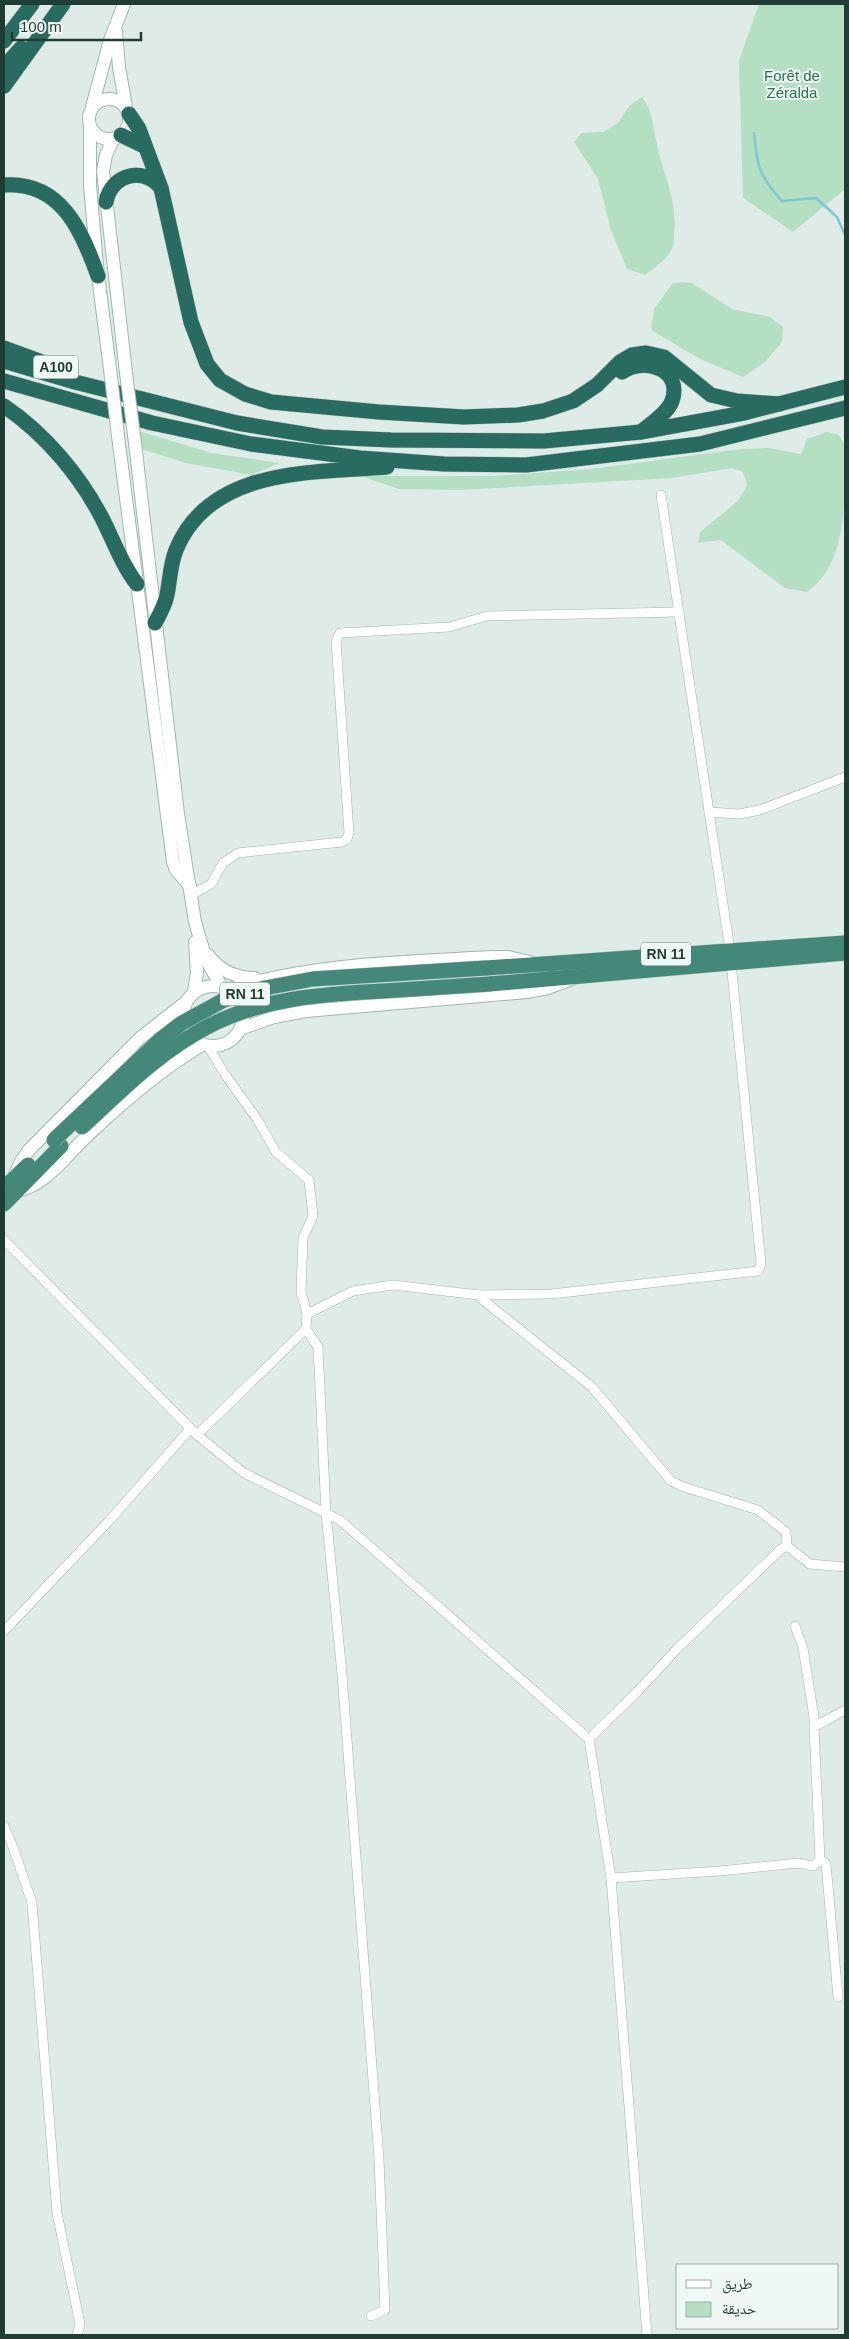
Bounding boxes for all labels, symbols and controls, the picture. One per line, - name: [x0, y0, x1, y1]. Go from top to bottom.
- scale bar: [12, 10, 141, 42]
- text: 100 m: [20, 18, 62, 35]
- park label: Forêt de Zéralda: [764, 67, 820, 101]
- road number: A100: [34, 356, 78, 378]
- road number: RN 11: [641, 942, 691, 966]
- road number: RN 11: [220, 982, 270, 1006]
- legend: [676, 2264, 839, 2329]
- text: طريق: [722, 2275, 753, 2294]
- text: حديقة: [722, 2300, 757, 2317]

